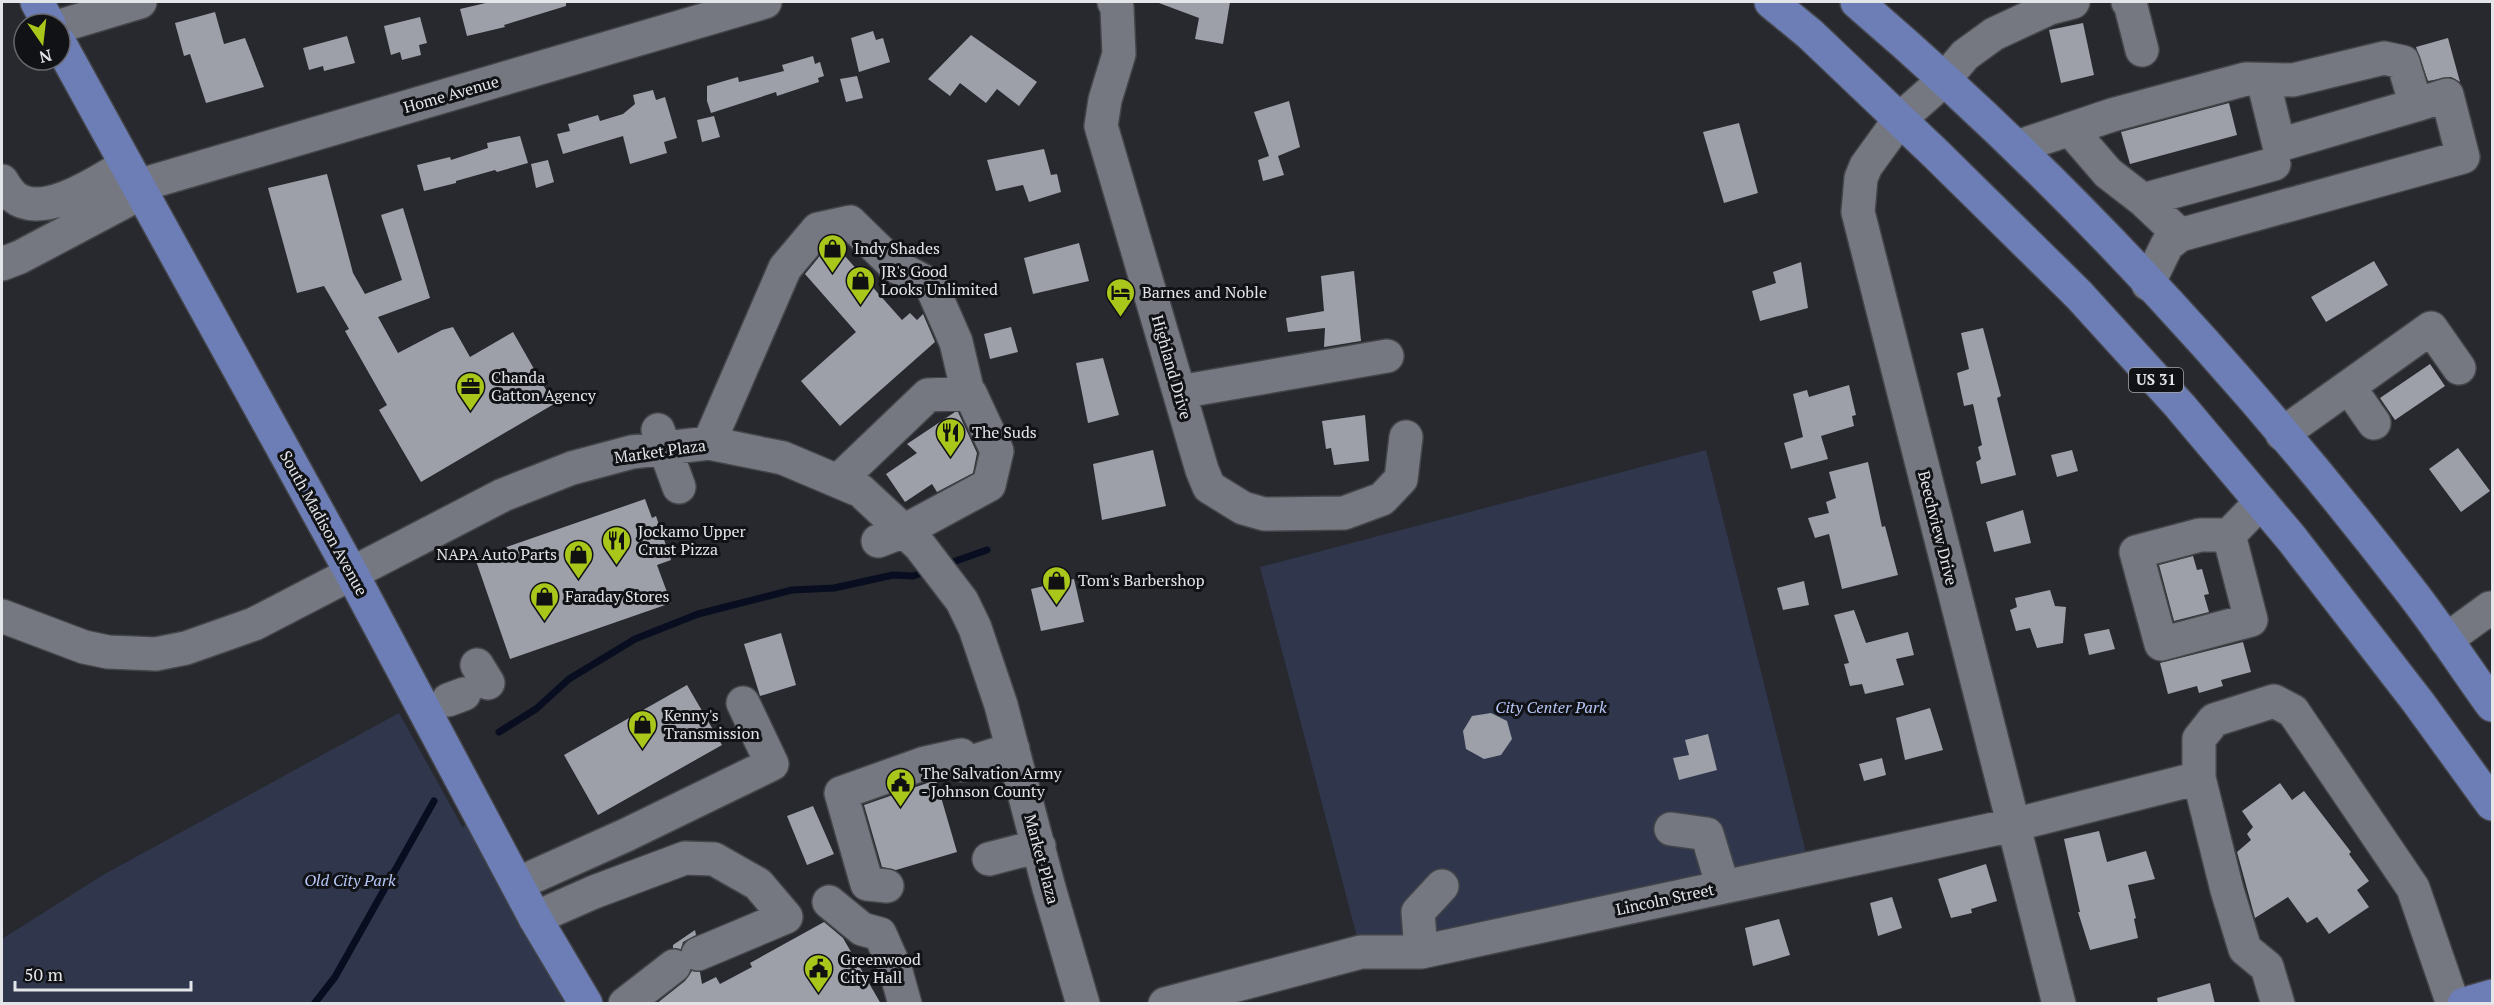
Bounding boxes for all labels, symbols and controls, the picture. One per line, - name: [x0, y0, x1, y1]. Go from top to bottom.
- north arrow: [12, 12, 72, 72]
- text: N: [37, 44, 54, 69]
- street label: Home Avenue: [401, 70, 501, 118]
- shop icon: Indy Shades: [817, 232, 849, 274]
- place label: Indy Shades: [854, 237, 940, 259]
- place label: JR's Good Looks Unlimited: [881, 260, 998, 300]
- shop icon: JR's Good Looks Unlimited: [844, 264, 876, 306]
- hotel icon: Barnes and Noble: [1105, 276, 1137, 318]
- place label: Barnes and Noble: [1142, 281, 1267, 303]
- street label: Highland Drive: [1147, 312, 1197, 422]
- place label: Chanda Gatton Agency: [491, 366, 597, 406]
- road number: US 31: [2129, 368, 2183, 392]
- office icon: Chanda Gatton Agency: [454, 370, 486, 412]
- restaurant icon: The Suds: [935, 416, 967, 458]
- place label: The Suds: [972, 421, 1037, 443]
- street label: Market Plaza: [613, 434, 707, 468]
- street label: South Madison Avenue: [275, 447, 373, 599]
- street label: Beechview Drive: [1913, 468, 1963, 588]
- place label: Jockamo Upper Crust Pizza: [638, 520, 747, 560]
- restaurant icon: Jockamo Upper Crust Pizza: [601, 524, 633, 566]
- shop icon: NAPA Auto Parts: [562, 538, 594, 580]
- place label: NAPA Auto Parts: [436, 543, 557, 565]
- shop icon: Tom's Barbershop: [1041, 564, 1073, 606]
- place label: Tom's Barbershop: [1078, 569, 1205, 591]
- shop icon: Faraday Stores: [528, 580, 560, 622]
- place label: Faraday Stores: [565, 585, 669, 607]
- park label: City Center Park: [1495, 696, 1607, 718]
- place label: Kenny's Transmission: [664, 704, 760, 744]
- shop icon: Kenny's Transmission: [627, 708, 659, 750]
- place label: The Salvation Army - Johnson County: [921, 762, 1062, 802]
- public building icon: The Salvation Army - Johnson County: [884, 766, 916, 808]
- street label: Market Plaza: [1019, 812, 1065, 906]
- park label: Old City Park: [304, 869, 396, 891]
- street label: Lincoln Street: [1614, 878, 1716, 920]
- place label: Greenwood City Hall: [840, 948, 921, 988]
- public building icon: Greenwood City Hall: [803, 952, 835, 994]
- scale bar: [15, 954, 190, 992]
- text: 50 m: [24, 962, 64, 986]

